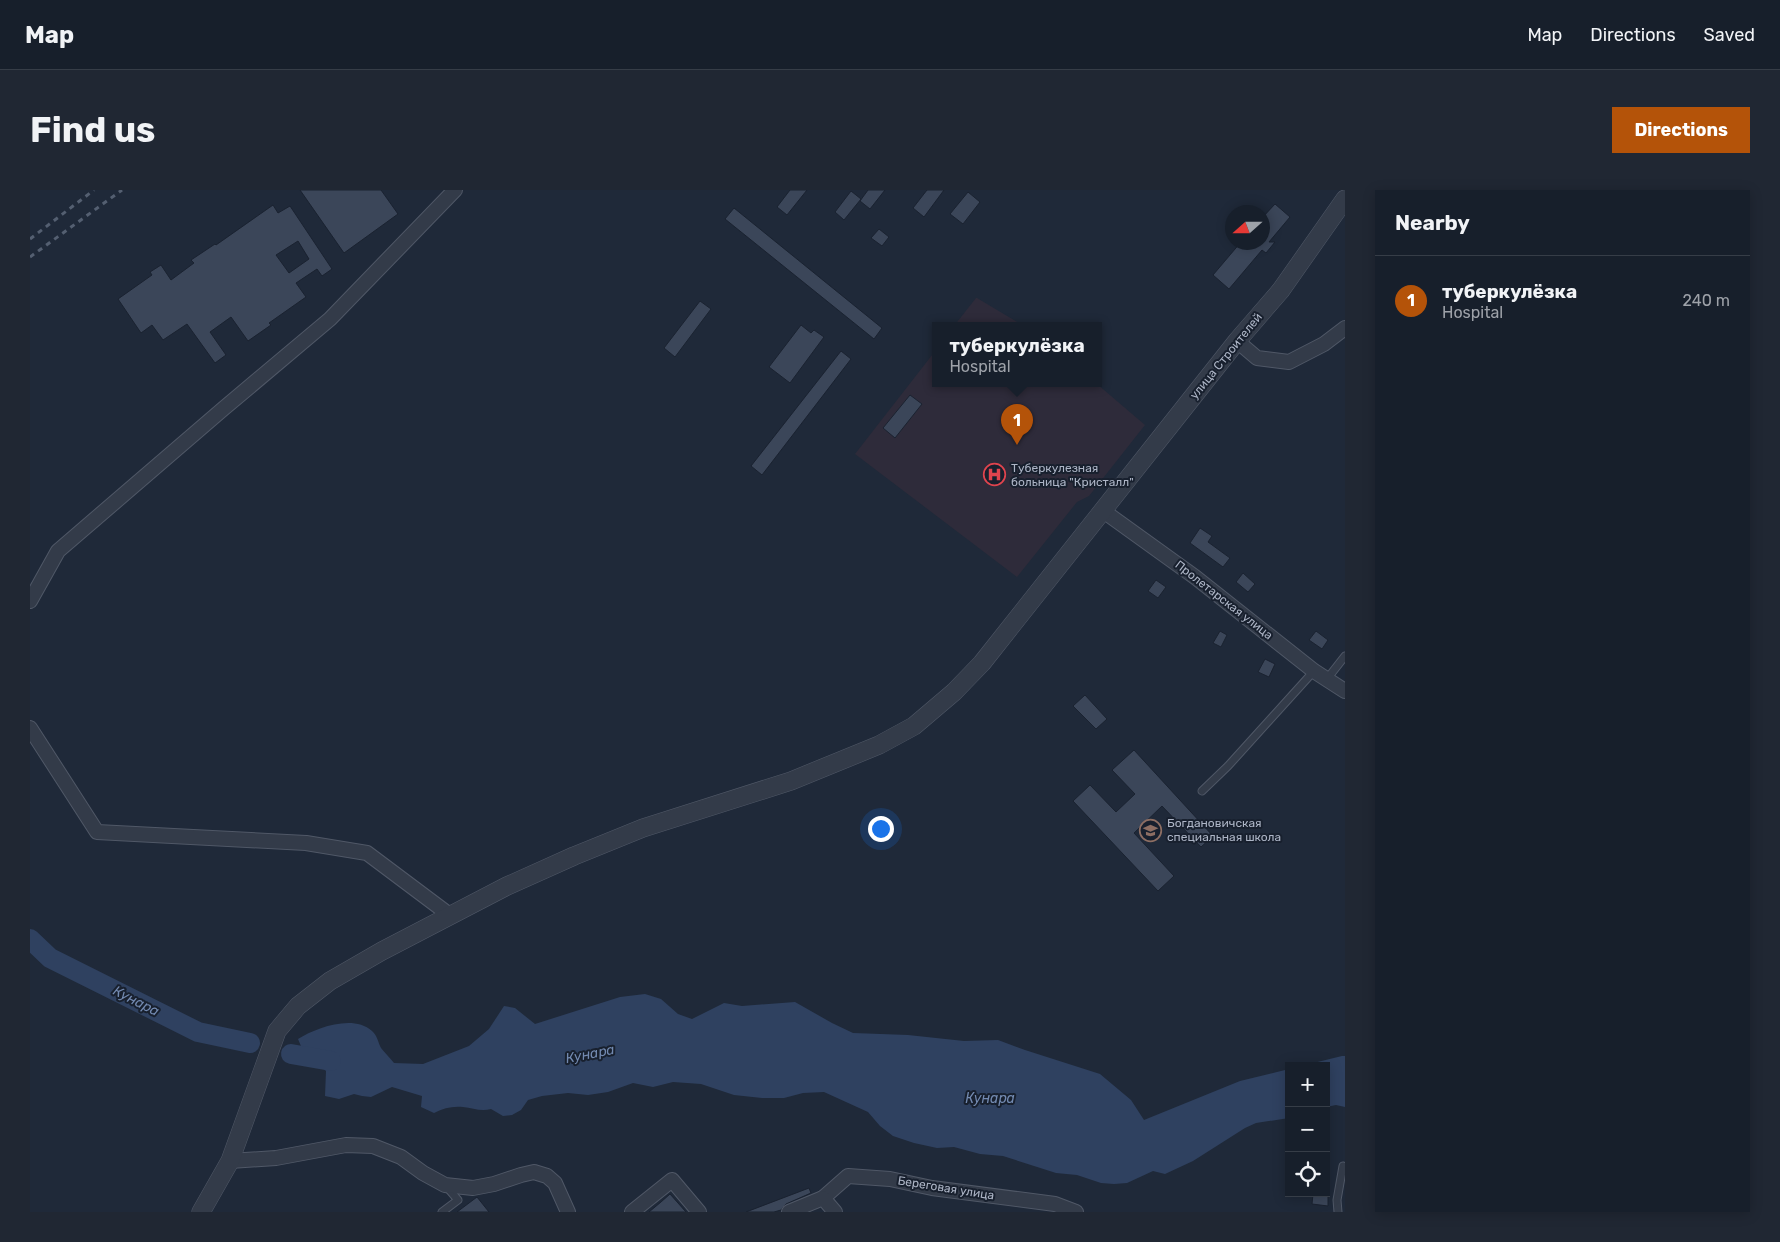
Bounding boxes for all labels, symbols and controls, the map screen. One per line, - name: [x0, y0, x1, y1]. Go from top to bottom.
- text: Map: [25, 21, 74, 49]
- text: Map: [1527, 24, 1562, 46]
- text: Directions: [1590, 24, 1676, 46]
- text: Saved: [1704, 24, 1755, 46]
- button: Directions: [1612, 107, 1750, 153]
- text: Find us: [30, 109, 155, 151]
- north arrow: [1225, 205, 1270, 250]
- text: Nearby: [1395, 210, 1470, 235]
- text: туберкулёзка: [1442, 280, 1577, 303]
- text: 1: [1407, 291, 1415, 310]
- text: 240 m: [1683, 291, 1730, 310]
- text: Hospital: [1442, 303, 1503, 322]
- street label: улица Строителей: [1187, 310, 1265, 402]
- popup: [932, 322, 1102, 387]
- text: туберкулёзка: [949, 334, 1085, 357]
- text: Hospital: [949, 357, 1011, 376]
- pin: 1: [1001, 404, 1033, 445]
- place label: Туберкулезная больница "Кристалл": [1011, 461, 1134, 489]
- hospital icon: Туберкулезная больница "Кристалл": [983, 463, 1007, 487]
- street label: Пролетарская улица: [1172, 558, 1276, 642]
- your location: [868, 816, 894, 842]
- place label: Богдановичская специальная школа: [1167, 816, 1281, 844]
- school or university icon: Богдановичская специальная школа: [1139, 818, 1163, 842]
- water label: Кунара: [110, 982, 162, 1020]
- water label: Кунара: [564, 1041, 616, 1067]
- map controls: [1285, 1062, 1330, 1197]
- button: +: [1285, 1062, 1330, 1107]
- water label: Кунара: [965, 1090, 1015, 1107]
- button: −: [1285, 1107, 1330, 1152]
- button: locate: [1285, 1152, 1330, 1197]
- street label: Береговая улица: [897, 1173, 995, 1203]

